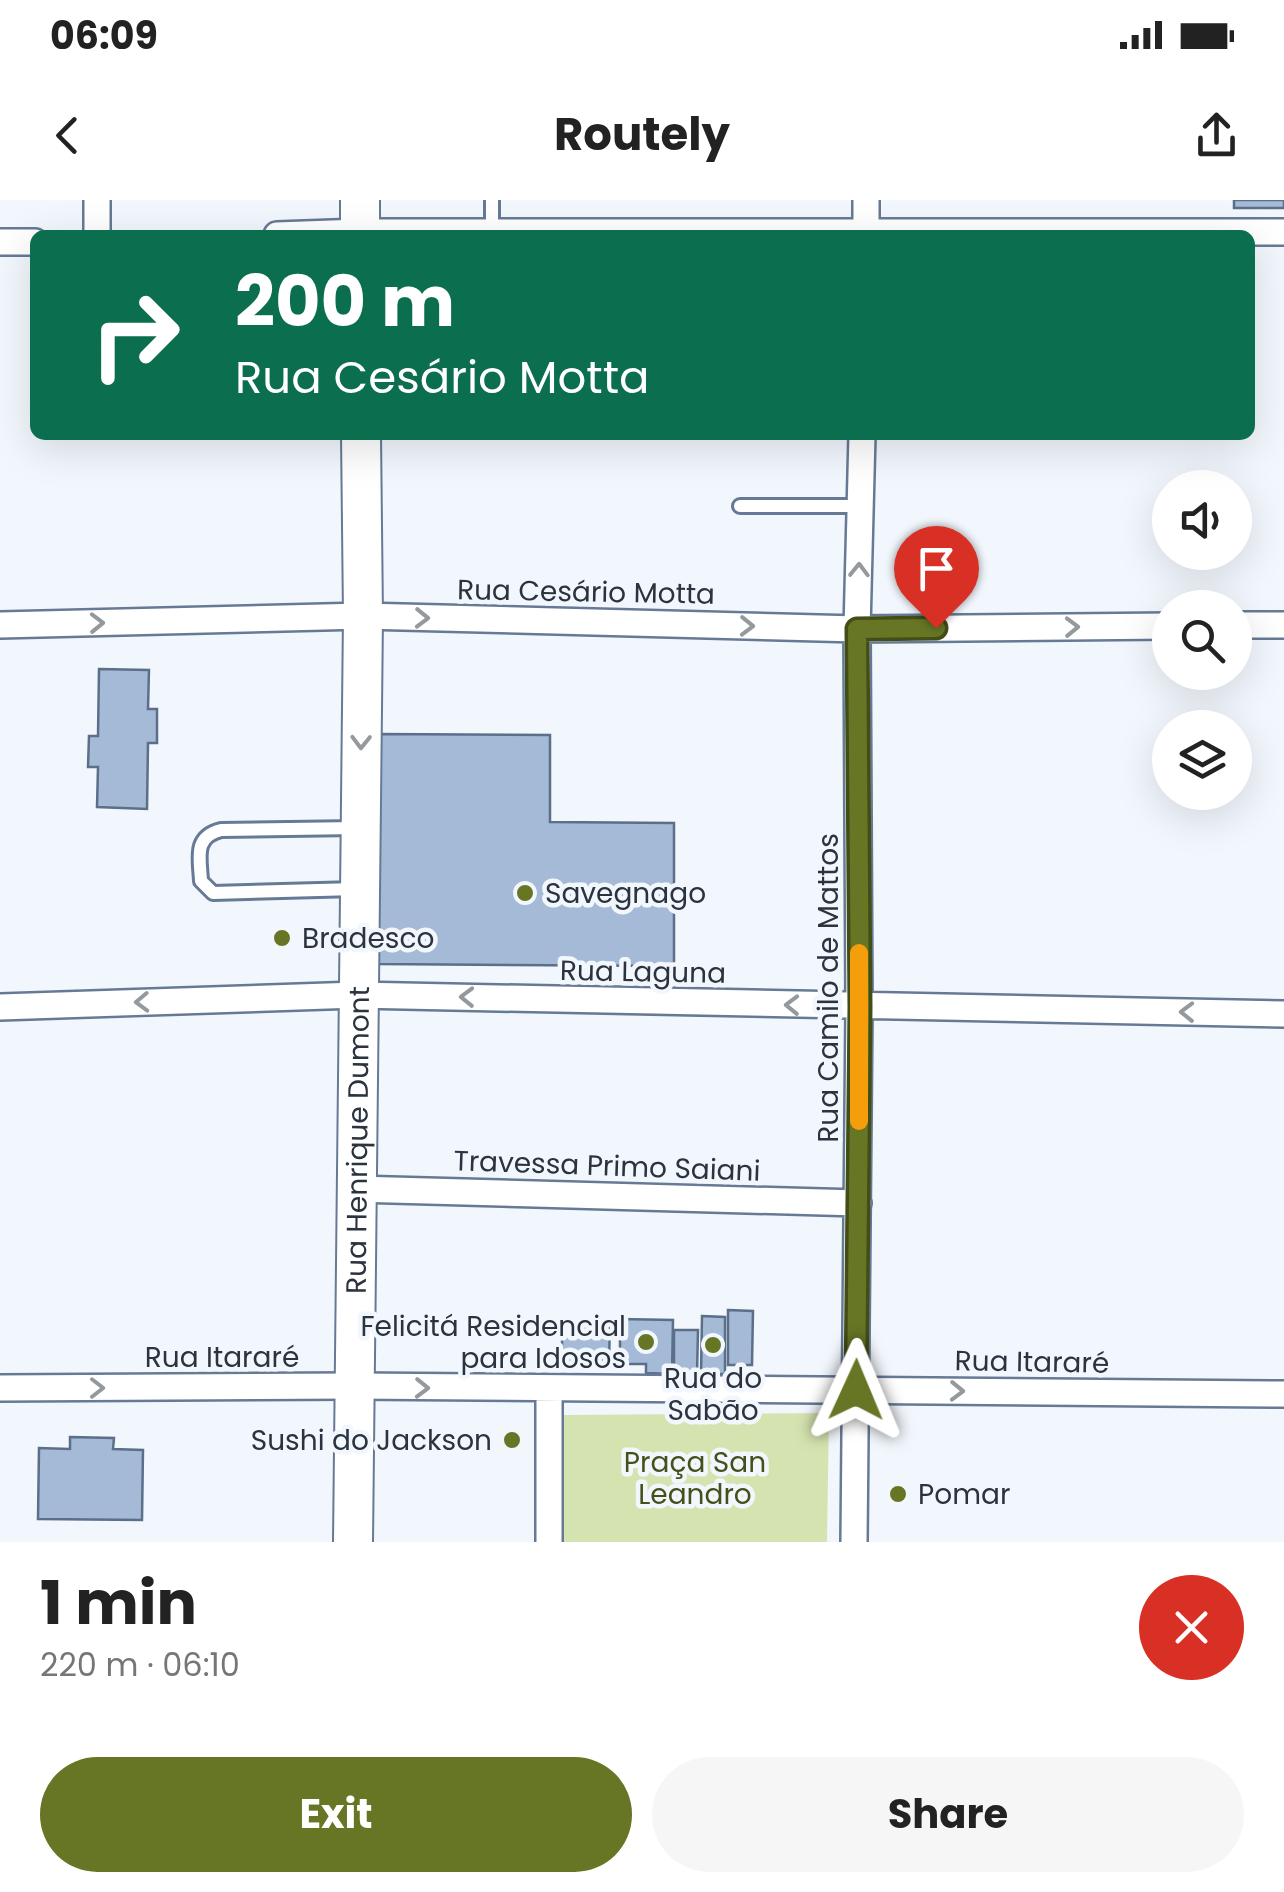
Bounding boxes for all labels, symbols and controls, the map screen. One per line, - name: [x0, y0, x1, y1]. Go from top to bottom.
- text: 06:09: [50, 9, 158, 62]
- text: Routely: [554, 103, 730, 166]
- icon: back: [40, 108, 95, 163]
- icon: share: [1189, 108, 1244, 163]
- text: 200 m: [235, 252, 455, 351]
- icon: right: [70, 270, 200, 400]
- text: Rua Cesário Motta: [235, 346, 650, 409]
- map controls: [1152, 470, 1252, 810]
- button: sound: [1152, 470, 1252, 570]
- pin: [894, 526, 979, 629]
- icon: arrive: [909, 541, 964, 596]
- one-way arrow: [848, 561, 869, 577]
- street label: Rua Cesário Motta: [457, 570, 715, 614]
- button: search: [1152, 590, 1252, 690]
- one-way arrow: [415, 607, 431, 628]
- one-way arrow: [90, 612, 106, 633]
- one-way arrow: [740, 615, 756, 637]
- one-way arrow: [1066, 616, 1081, 638]
- button: layers: [1152, 710, 1252, 810]
- one-way arrow: [350, 735, 371, 751]
- street label: Rua Camilo de Mattos: [809, 833, 848, 1143]
- place label: Savegnago: [545, 874, 706, 913]
- marker: Savegnago: [514, 882, 536, 904]
- place label: Bradesco: [302, 919, 434, 958]
- marker: Bradesco: [271, 927, 293, 949]
- street label: Rua Laguna: [560, 951, 726, 993]
- street label: Rua Henrique Dumont: [336, 986, 379, 1294]
- one-way arrow: [458, 987, 474, 1008]
- one-way arrow: [133, 991, 149, 1012]
- one-way arrow: [783, 995, 799, 1016]
- one-way arrow: [1178, 1001, 1194, 1023]
- street label: Travessa Primo Saiani: [453, 1141, 761, 1191]
- place label: Felicitá Residencial para Idosos: [360, 1307, 626, 1378]
- marker: Felicitá Residencial para Idosos: [635, 1331, 657, 1353]
- marker: Rua do Sabão: [702, 1334, 724, 1356]
- street label: Rua Itararé: [145, 1338, 299, 1377]
- position arrow: [804, 1338, 908, 1442]
- street label: Rua Itararé: [954, 1341, 1110, 1383]
- place label: Rua do Sabão: [664, 1359, 762, 1430]
- one-way arrow: [90, 1377, 106, 1398]
- one-way arrow: [415, 1377, 431, 1398]
- one-way arrow: [950, 1380, 966, 1402]
- place label: Sushi do Jackson: [251, 1421, 492, 1460]
- marker: Sushi do Jackson: [501, 1429, 523, 1451]
- park label: Praça San Leandro: [624, 1443, 766, 1514]
- place label: Pomar: [918, 1475, 1010, 1514]
- marker: Pomar: [887, 1483, 909, 1505]
- text: 1 min: [40, 1561, 197, 1645]
- button: close: [1139, 1575, 1244, 1680]
- text: 220 m · 06:10: [40, 1642, 240, 1687]
- button: Exit: [40, 1757, 632, 1872]
- button: Share: [652, 1757, 1244, 1872]

